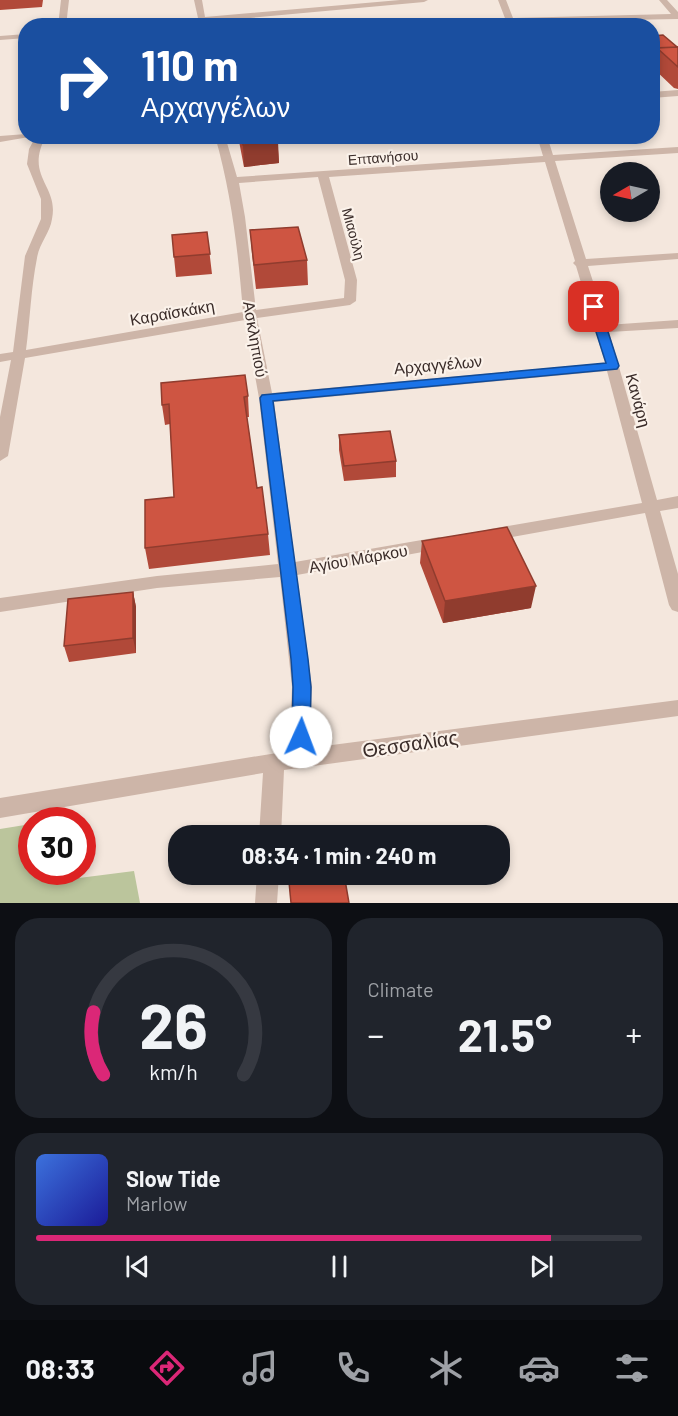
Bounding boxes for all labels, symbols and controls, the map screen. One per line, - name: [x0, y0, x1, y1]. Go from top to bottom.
- text: 110 m: [141, 39, 238, 89]
- icon: right: [42, 42, 120, 120]
- text: Αρχαγγέλων: [141, 90, 290, 122]
- street label: Επτανήσου: [347, 146, 419, 168]
- north arrow: [600, 162, 660, 222]
- map controls: [600, 162, 660, 222]
- street label: Μιαούλη: [339, 206, 369, 262]
- pin: [568, 281, 619, 332]
- icon: arrive: [577, 290, 610, 323]
- street label: Καραϊσκάκη: [128, 295, 216, 329]
- street label: Ασκληπιού: [240, 299, 272, 379]
- street label: Αρχαγγέλων: [393, 351, 483, 377]
- street label: Κανάρη: [623, 371, 655, 429]
- street label: Αγίου Μάρκου: [307, 540, 409, 576]
- position arrow: [269, 705, 333, 769]
- street label: Θεσσαλίας: [361, 724, 460, 762]
- speed limit sign: 30: [18, 807, 96, 885]
- text: 08:34 · 1 min · 240 m: [242, 842, 436, 868]
- text: Climate: [368, 977, 434, 1001]
- text: 26: [139, 987, 207, 1061]
- text: 21.5°: [458, 1007, 552, 1061]
- text: −: [368, 1014, 384, 1054]
- text: +: [626, 1014, 642, 1054]
- text: km/h: [149, 1059, 198, 1084]
- text: Slow Tide: [126, 1165, 221, 1191]
- text: Marlow: [126, 1191, 187, 1215]
- icon: previous: [121, 1250, 154, 1283]
- icon: pause: [323, 1250, 356, 1283]
- icon: next: [525, 1250, 558, 1283]
- icon: directions: [146, 1347, 188, 1389]
- icon: music: [239, 1347, 281, 1389]
- icon: phone: [332, 1347, 374, 1389]
- icon: climate: [425, 1347, 467, 1389]
- icon: car: [518, 1347, 560, 1389]
- icon: filters: [611, 1347, 653, 1389]
- text: 08:33: [26, 1352, 95, 1384]

